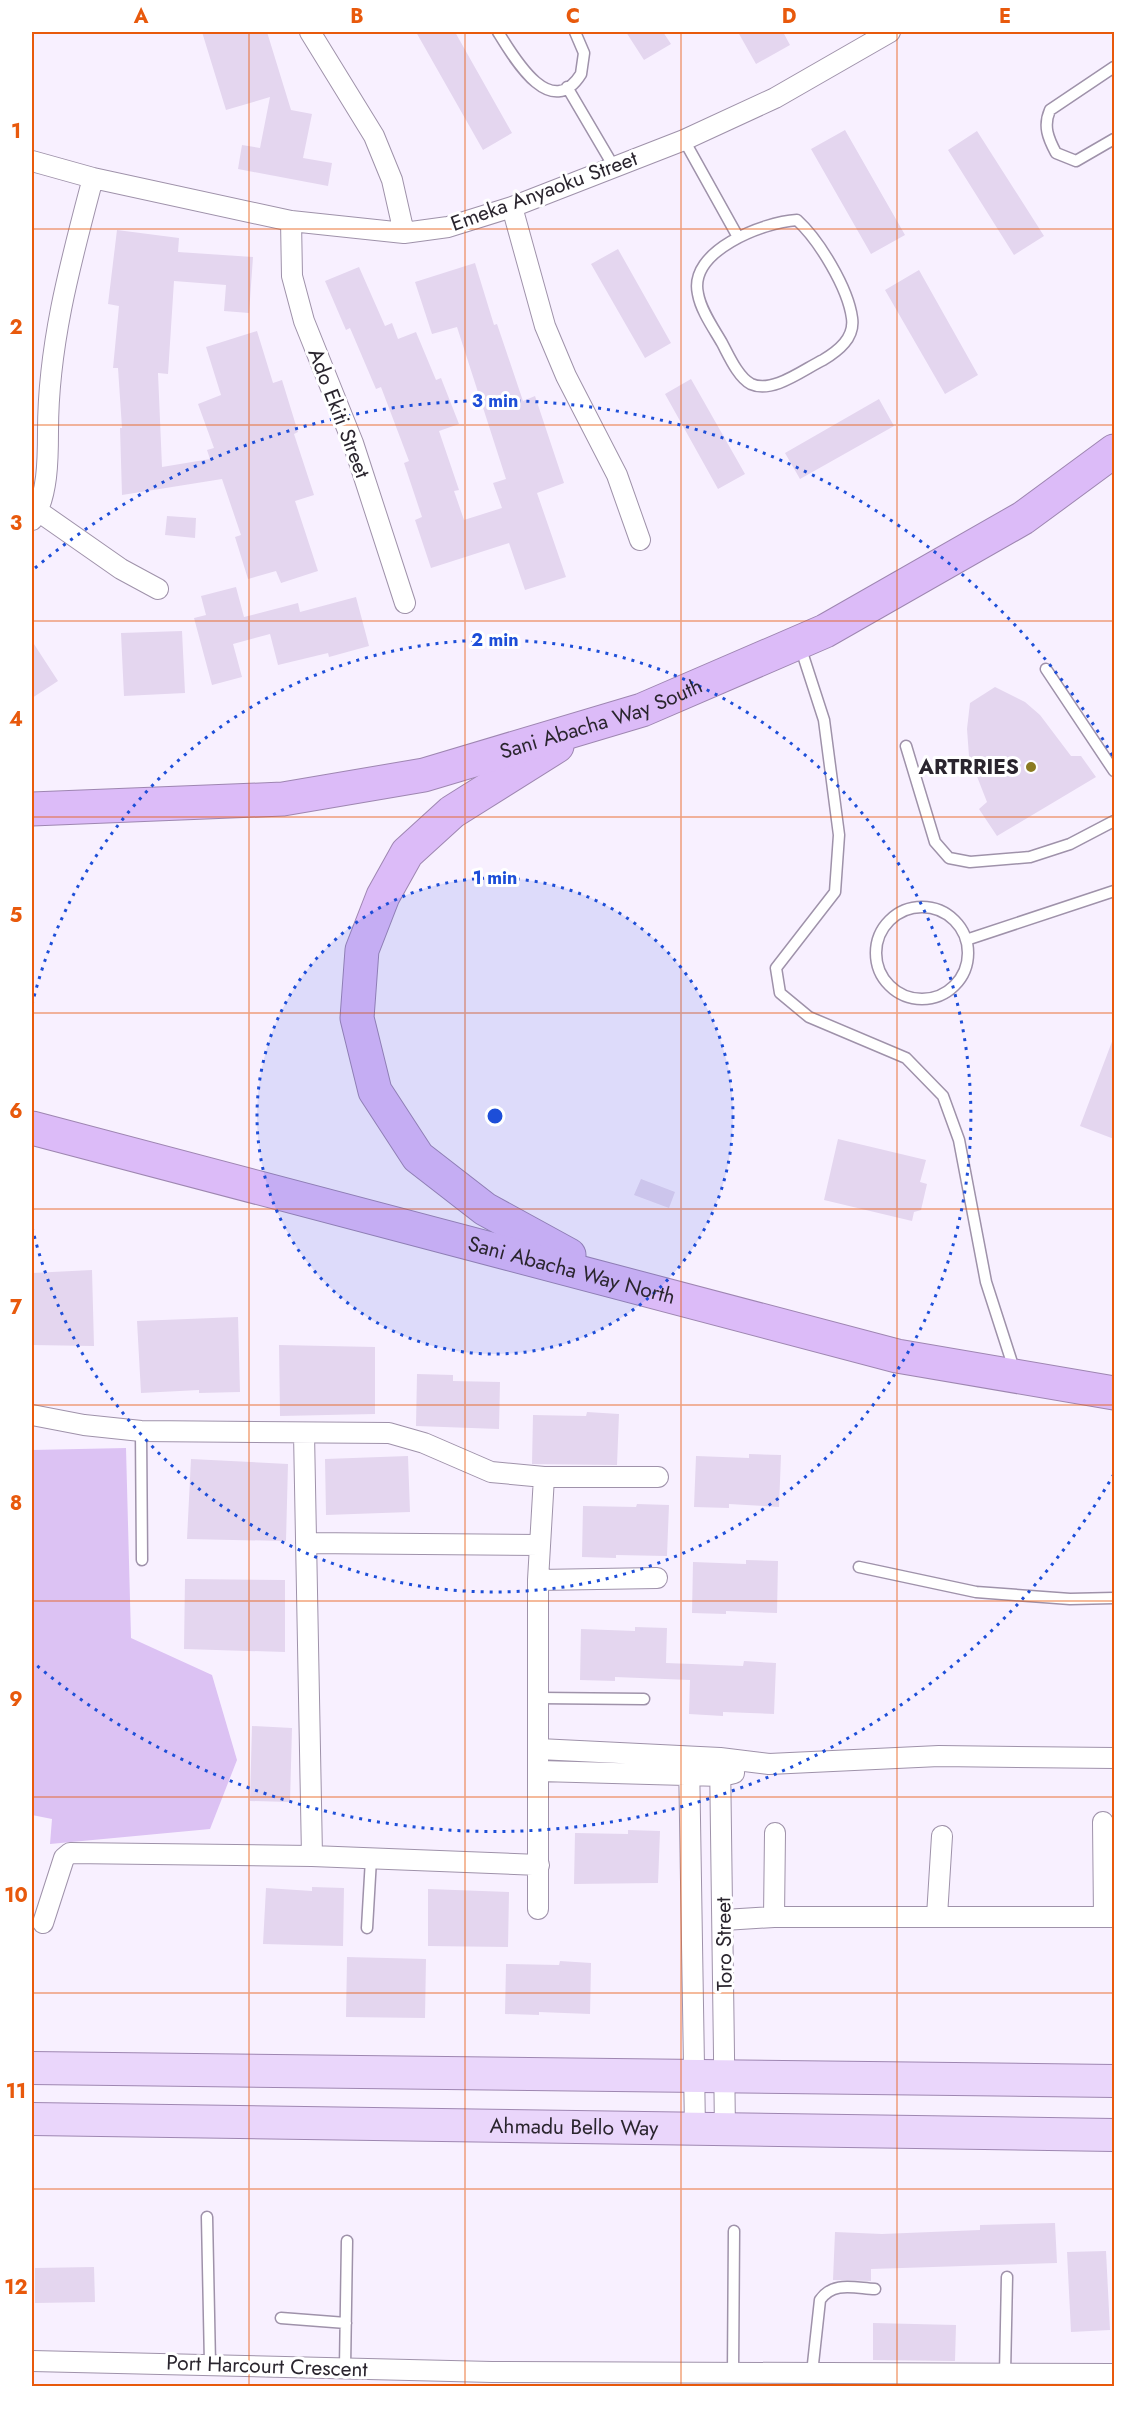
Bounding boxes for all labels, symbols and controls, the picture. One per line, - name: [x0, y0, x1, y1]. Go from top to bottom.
- text: A: [133, 2, 149, 31]
- text: B: [350, 2, 364, 31]
- text: C: [566, 2, 580, 31]
- text: D: [782, 2, 796, 31]
- text: E: [999, 2, 1011, 31]
- text: 1: [11, 117, 21, 146]
- street label: Emeka Anyaoku Street: [447, 143, 641, 239]
- text: 2: [9, 313, 23, 342]
- street label: Ado Ekiti Street: [300, 344, 378, 482]
- text: 3 min: [472, 388, 518, 414]
- text: 3: [10, 509, 22, 538]
- text: 2 min: [471, 627, 519, 653]
- street label: Sani Abacha Way South: [496, 671, 707, 767]
- text: 4: [9, 705, 23, 734]
- place label: ARTRRIES: [918, 752, 1019, 782]
- marker: ARTRRIES: [1024, 760, 1038, 774]
- text: 1 min: [473, 865, 517, 891]
- text: 5: [10, 901, 23, 930]
- text: 6: [9, 1097, 23, 1126]
- centre of rings: [485, 1106, 505, 1126]
- street label: Sani Abacha Way North: [465, 1229, 678, 1312]
- text: 7: [10, 1293, 23, 1322]
- text: 8: [10, 1489, 22, 1518]
- text: 9: [9, 1685, 23, 1714]
- text: 10: [4, 1881, 28, 1910]
- street label: Toro Street: [708, 1897, 740, 1991]
- text: 11: [6, 2077, 26, 2106]
- street label: Ahmadu Bello Way: [489, 2111, 659, 2143]
- text: 12: [4, 2273, 28, 2302]
- street label: Port Harcourt Crescent: [166, 2347, 368, 2385]

